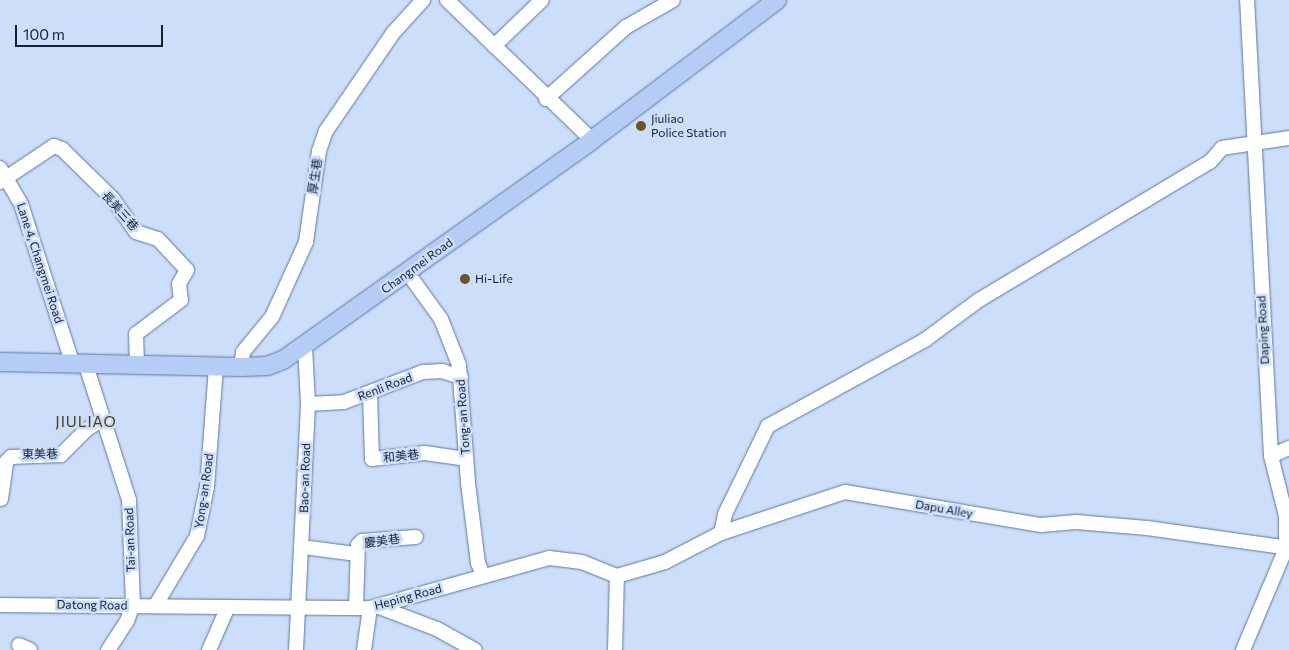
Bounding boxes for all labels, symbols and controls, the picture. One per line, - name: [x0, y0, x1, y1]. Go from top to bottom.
- scale bar: [18, 15, 165, 47]
- text: 100 m: [23, 25, 65, 43]
- place label: Jiuliao Police Station: [651, 112, 726, 140]
- marker: Jiuliao Police Station: [635, 120, 647, 132]
- street label: 厚生巷: [305, 157, 325, 195]
- street label: 長美三巷: [99, 188, 141, 234]
- street label: Lane 4, Changmei Road: [14, 201, 66, 325]
- street label: Changmei Road: [378, 235, 456, 297]
- place label: Hi-Life: [475, 272, 513, 286]
- marker: Hi-Life: [459, 273, 471, 285]
- street label: Daping Road: [1254, 295, 1272, 365]
- street label: Renli Road: [356, 370, 414, 404]
- street label: Tong-an Road: [453, 379, 473, 455]
- district label: JIULIAO: [54, 413, 118, 431]
- street label: Bao-an Road: [297, 443, 313, 513]
- street label: 東美巷: [22, 446, 58, 462]
- street label: 和美巷: [382, 447, 420, 465]
- street label: Yong-an Road: [192, 453, 216, 529]
- street label: Dapu Alley: [914, 497, 974, 521]
- street label: Tai-an Road: [122, 507, 138, 573]
- street label: 慶美巷: [363, 531, 401, 551]
- street label: Heping Road: [373, 581, 443, 613]
- street label: Datong Road: [56, 597, 128, 613]

